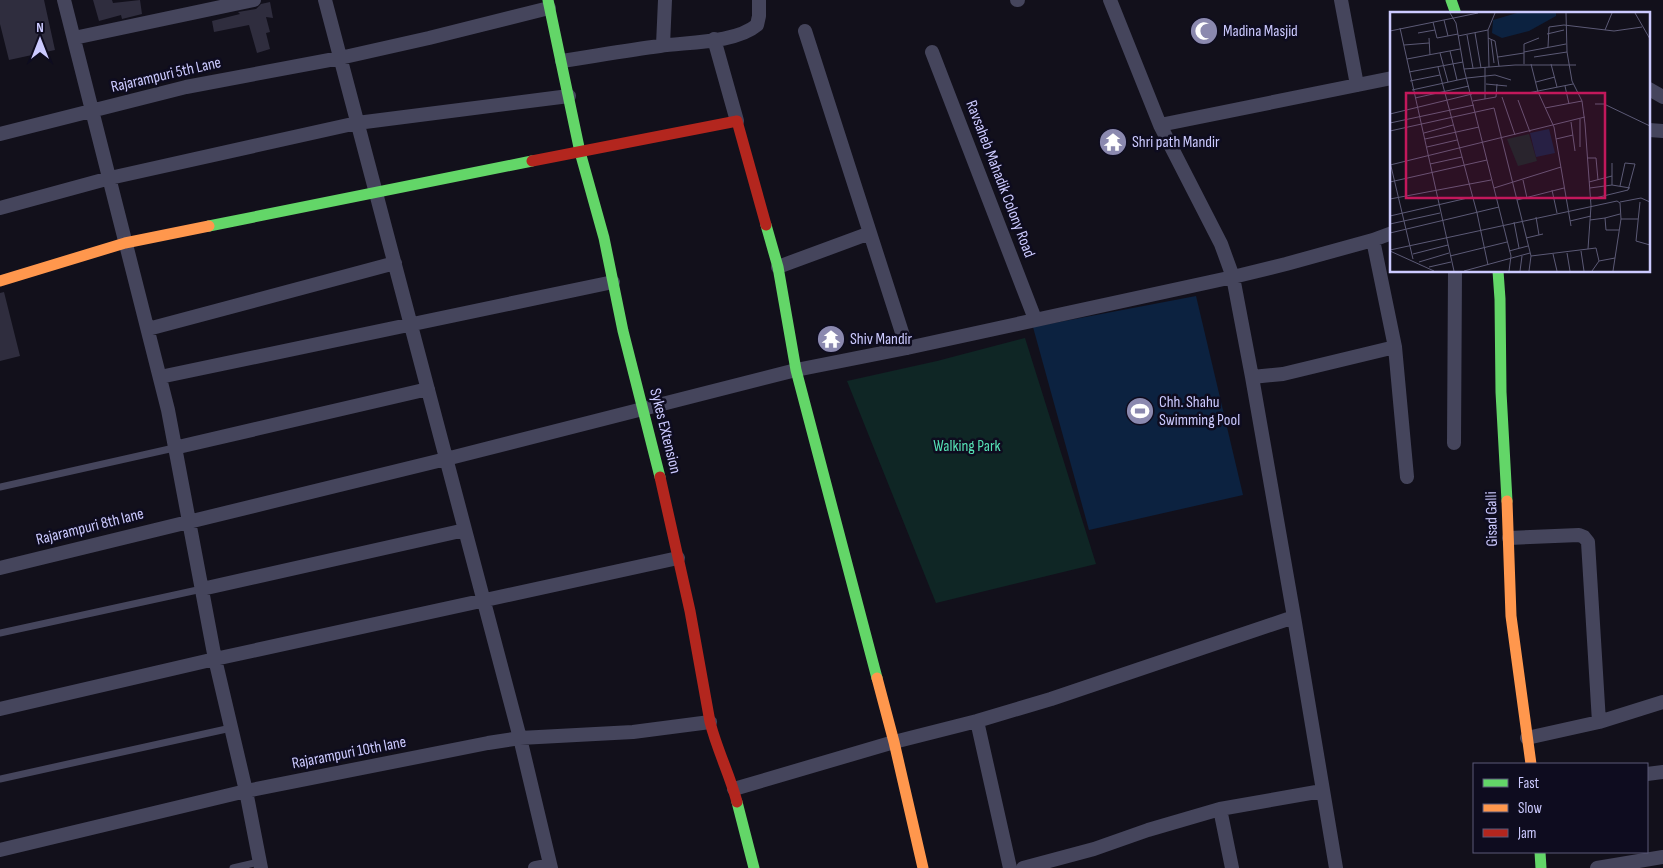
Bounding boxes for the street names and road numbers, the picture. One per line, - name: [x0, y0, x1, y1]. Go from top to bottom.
- street label: Rajarampuri 5th Lane: [109, 53, 223, 97]
- street label: Ravsaheb Mahadik Colony Road: [961, 98, 1039, 260]
- street label: Sykes EXtension: [645, 386, 685, 476]
- street label: Gisad Galli: [1482, 491, 1502, 547]
- street label: Rajarampuri 8th lane: [34, 504, 146, 550]
- street label: Rajarampuri 10th lane: [290, 733, 408, 773]

